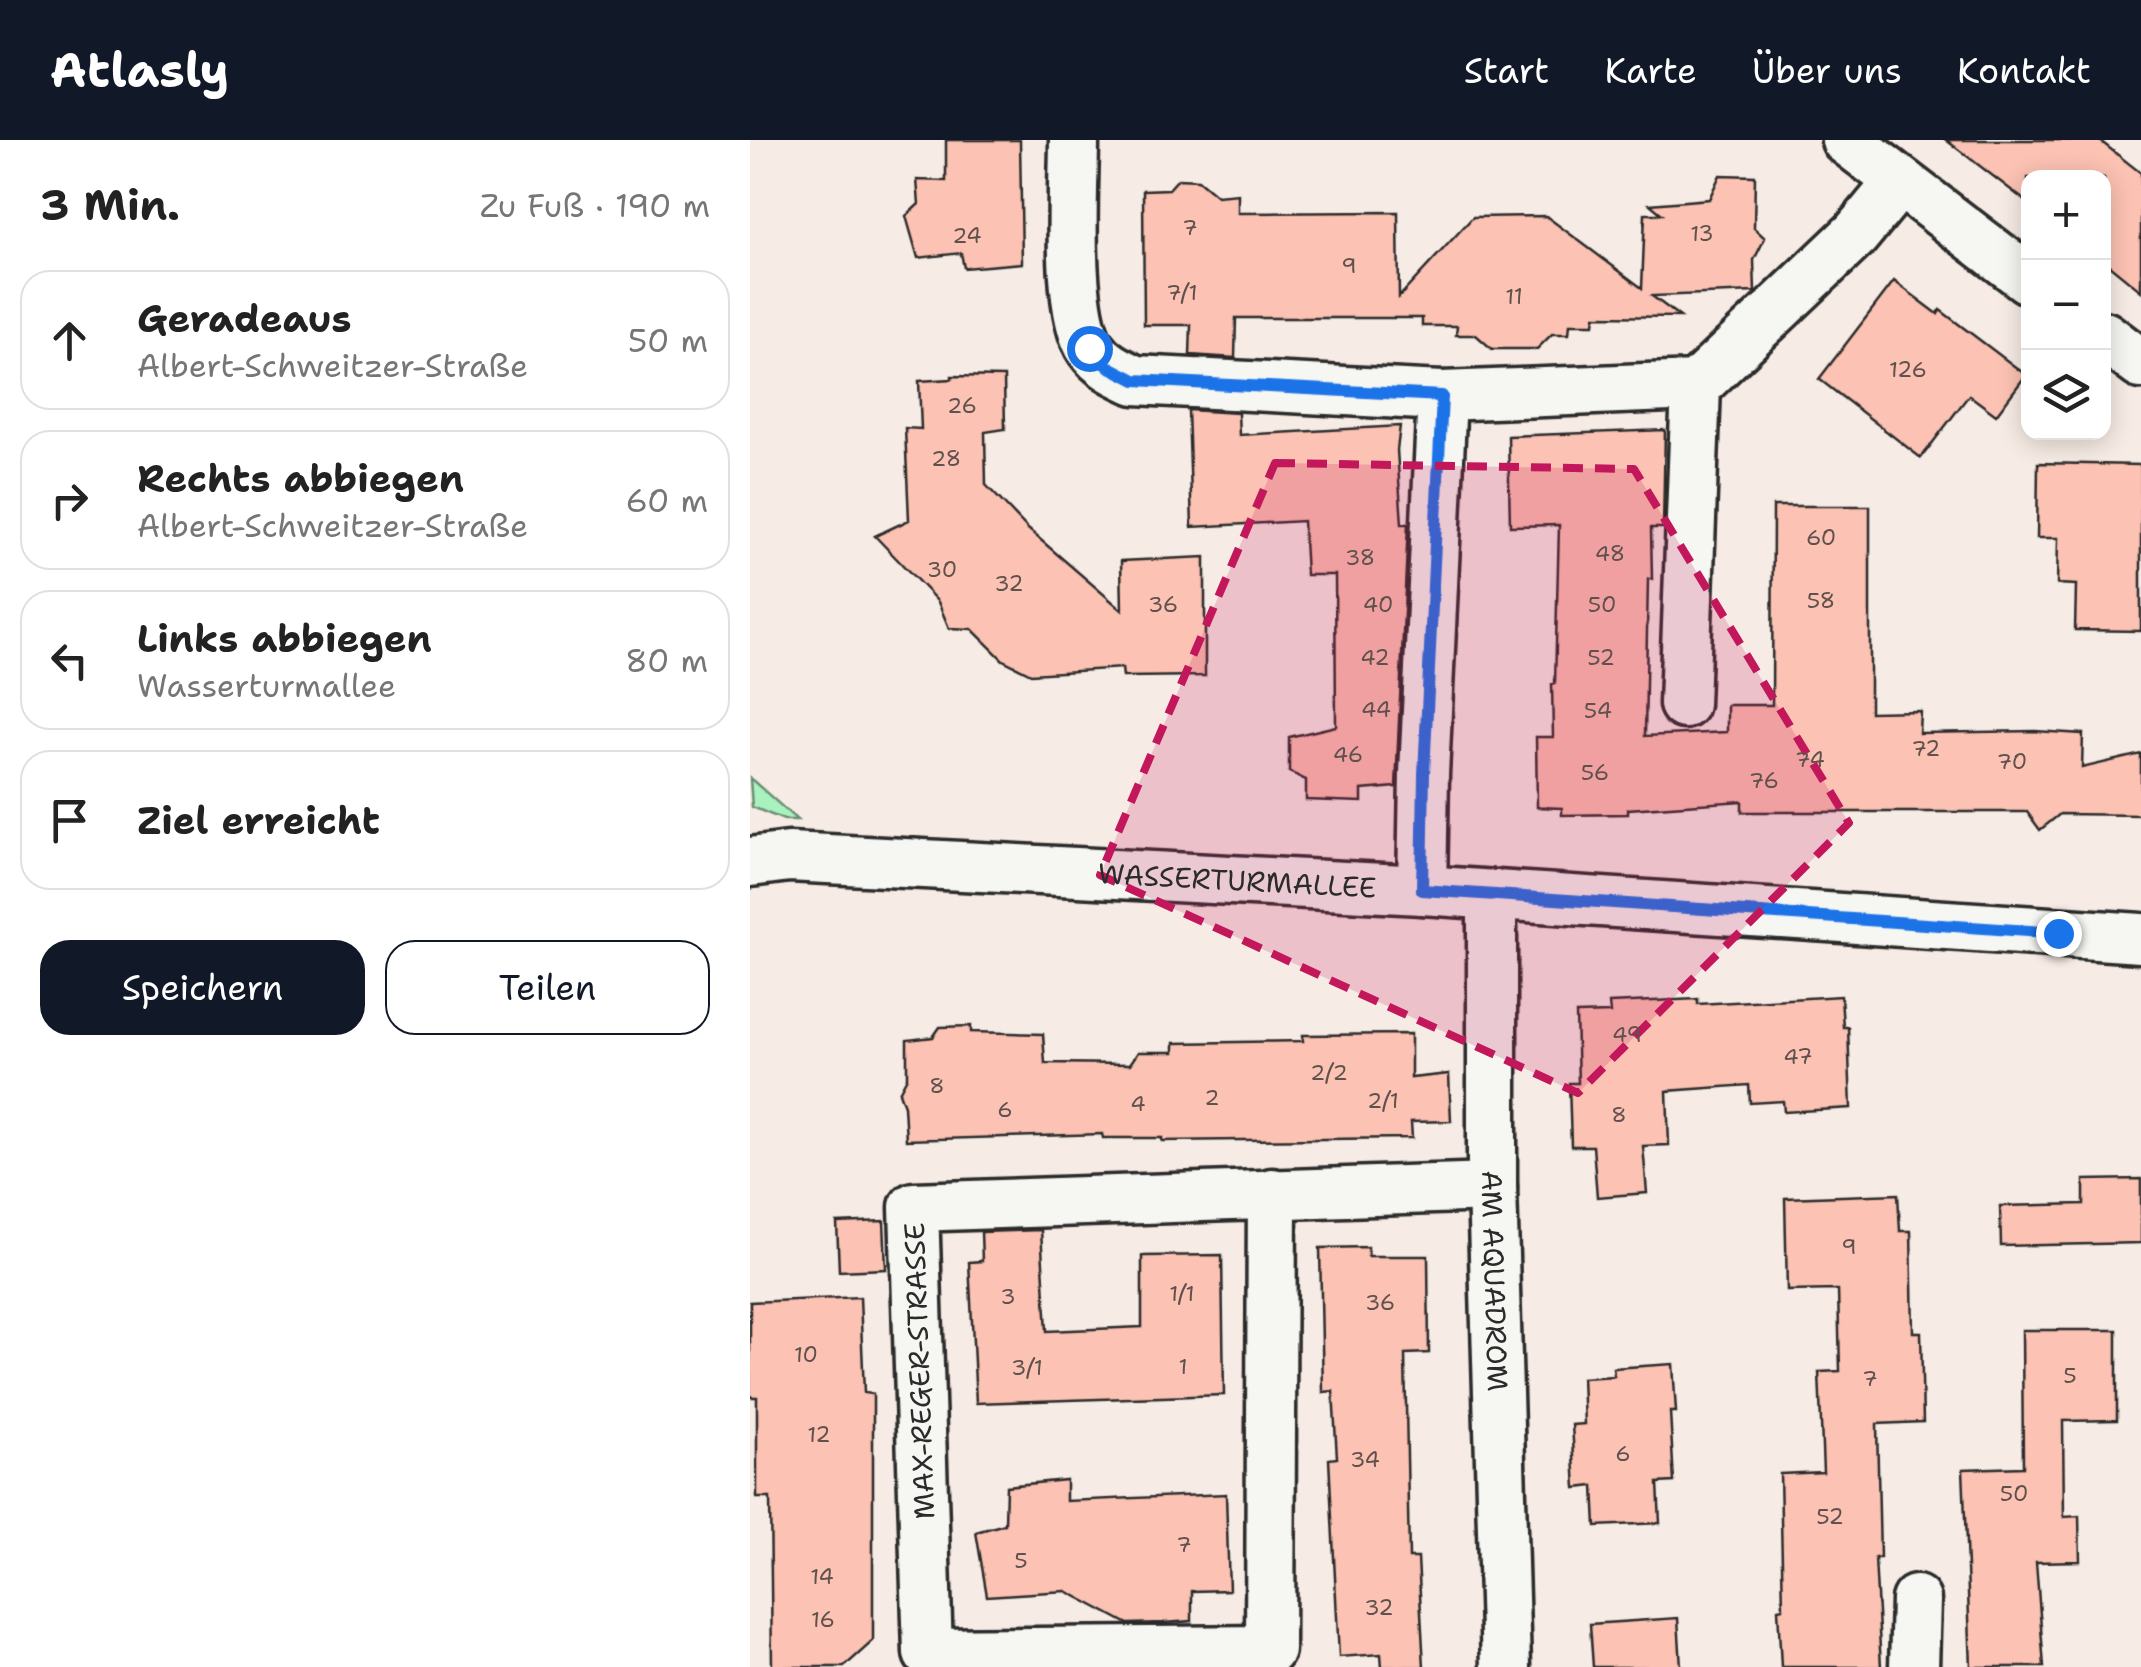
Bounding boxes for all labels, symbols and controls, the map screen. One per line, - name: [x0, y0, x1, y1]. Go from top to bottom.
- text: Atlasly: [50, 38, 229, 102]
- text: Start: [1464, 47, 1549, 94]
- text: Karte: [1604, 47, 1697, 94]
- text: Über uns: [1752, 47, 1902, 94]
- text: Kontakt: [1957, 47, 2091, 94]
- map controls: [2021, 170, 2111, 440]
- button: +: [2021, 170, 2111, 260]
- text: 3 Min.: [40, 177, 180, 233]
- text: Zu Fuß · 190 m: [480, 184, 710, 227]
- house number: 7: [1182, 213, 1198, 242]
- house number: 13: [1690, 219, 1714, 248]
- house number: 24: [952, 221, 982, 250]
- house number: 9: [1341, 251, 1357, 280]
- button: −: [2021, 260, 2111, 350]
- house number: 7/1: [1166, 278, 1198, 307]
- house number: 11: [1505, 282, 1523, 311]
- text: Geradeaus: [137, 293, 352, 344]
- icon: ahead: [42, 313, 97, 368]
- text: 50 m: [628, 319, 708, 362]
- route start: [1067, 326, 1113, 372]
- text: Albert-Schweitzer-Straße: [137, 344, 528, 387]
- button: layers: [2021, 350, 2111, 440]
- house number: 126: [1889, 355, 1927, 384]
- house number: 26: [947, 391, 977, 420]
- house number: 28: [931, 444, 961, 473]
- text: Rechts abbiegen: [137, 453, 464, 504]
- icon: right: [42, 473, 97, 528]
- text: 60 m: [626, 479, 708, 522]
- text: Albert-Schweitzer-Straße: [137, 504, 528, 547]
- house number: 60: [1806, 523, 1836, 552]
- house number: 48: [1595, 539, 1625, 568]
- house number: 38: [1345, 543, 1375, 572]
- house number: 30: [927, 555, 957, 584]
- house number: 32: [994, 569, 1024, 598]
- house number: 58: [1807, 586, 1835, 615]
- house number: 36: [1148, 590, 1178, 619]
- house number: 40: [1363, 590, 1393, 619]
- house number: 50: [1588, 590, 1616, 619]
- text: Links abbiegen: [137, 613, 432, 664]
- icon: left: [42, 633, 97, 688]
- text: 80 m: [625, 639, 708, 682]
- house number: 42: [1360, 643, 1390, 672]
- house number: 52: [1587, 643, 1615, 672]
- text: Wasserturmallee: [137, 664, 396, 707]
- house number: 44: [1361, 695, 1391, 724]
- house number: 54: [1584, 696, 1612, 725]
- house number: 72: [1912, 734, 1941, 763]
- house number: 46: [1333, 740, 1363, 769]
- house number: 74: [1795, 745, 1825, 774]
- house number: 70: [1997, 747, 2027, 776]
- house number: 56: [1581, 758, 1609, 787]
- house number: 76: [1749, 766, 1779, 795]
- icon: arrive: [42, 793, 97, 848]
- text: Ziel erreicht: [137, 795, 380, 846]
- street label: WASSERTURMALLEE: [1097, 854, 1377, 907]
- route end: [2036, 911, 2082, 957]
- button: Speichern: [40, 940, 365, 1035]
- button: Teilen: [385, 940, 710, 1035]
- house number: 49: [1612, 1020, 1642, 1049]
- house number: 47: [1783, 1042, 1813, 1071]
- house number: 2/2: [1310, 1058, 1348, 1087]
- house number: 8: [929, 1071, 945, 1100]
- house number: 2: [1204, 1083, 1220, 1112]
- house number: 2/1: [1367, 1086, 1399, 1115]
- house number: 4: [1130, 1089, 1146, 1118]
- house number: 6: [997, 1095, 1013, 1124]
- house number: 8: [1611, 1100, 1627, 1129]
- street label: AM AQUADROM: [1473, 1171, 1517, 1392]
- street label: MAX-REGER-STRASSE: [895, 1222, 943, 1520]
- house number: 9: [1841, 1232, 1857, 1261]
- house number: 1/1: [1169, 1279, 1195, 1308]
- house number: 3: [1000, 1282, 1016, 1311]
- house number: 36: [1365, 1288, 1395, 1317]
- house number: 10: [794, 1340, 818, 1369]
- house number: 1: [1178, 1352, 1188, 1381]
- house number: 3/1: [1011, 1353, 1043, 1382]
- house number: 5: [2063, 1361, 2077, 1390]
- house number: 7: [1862, 1364, 1878, 1393]
- house number: 12: [807, 1420, 831, 1449]
- house number: 6: [1615, 1439, 1631, 1468]
- house number: 34: [1350, 1445, 1380, 1474]
- house number: 50: [2000, 1479, 2028, 1508]
- house number: 52: [1816, 1502, 1844, 1531]
- house number: 7: [1176, 1530, 1192, 1559]
- house number: 5: [1014, 1546, 1028, 1575]
- house number: 14: [810, 1562, 834, 1591]
- house number: 32: [1364, 1593, 1394, 1622]
- house number: 16: [811, 1605, 835, 1634]

